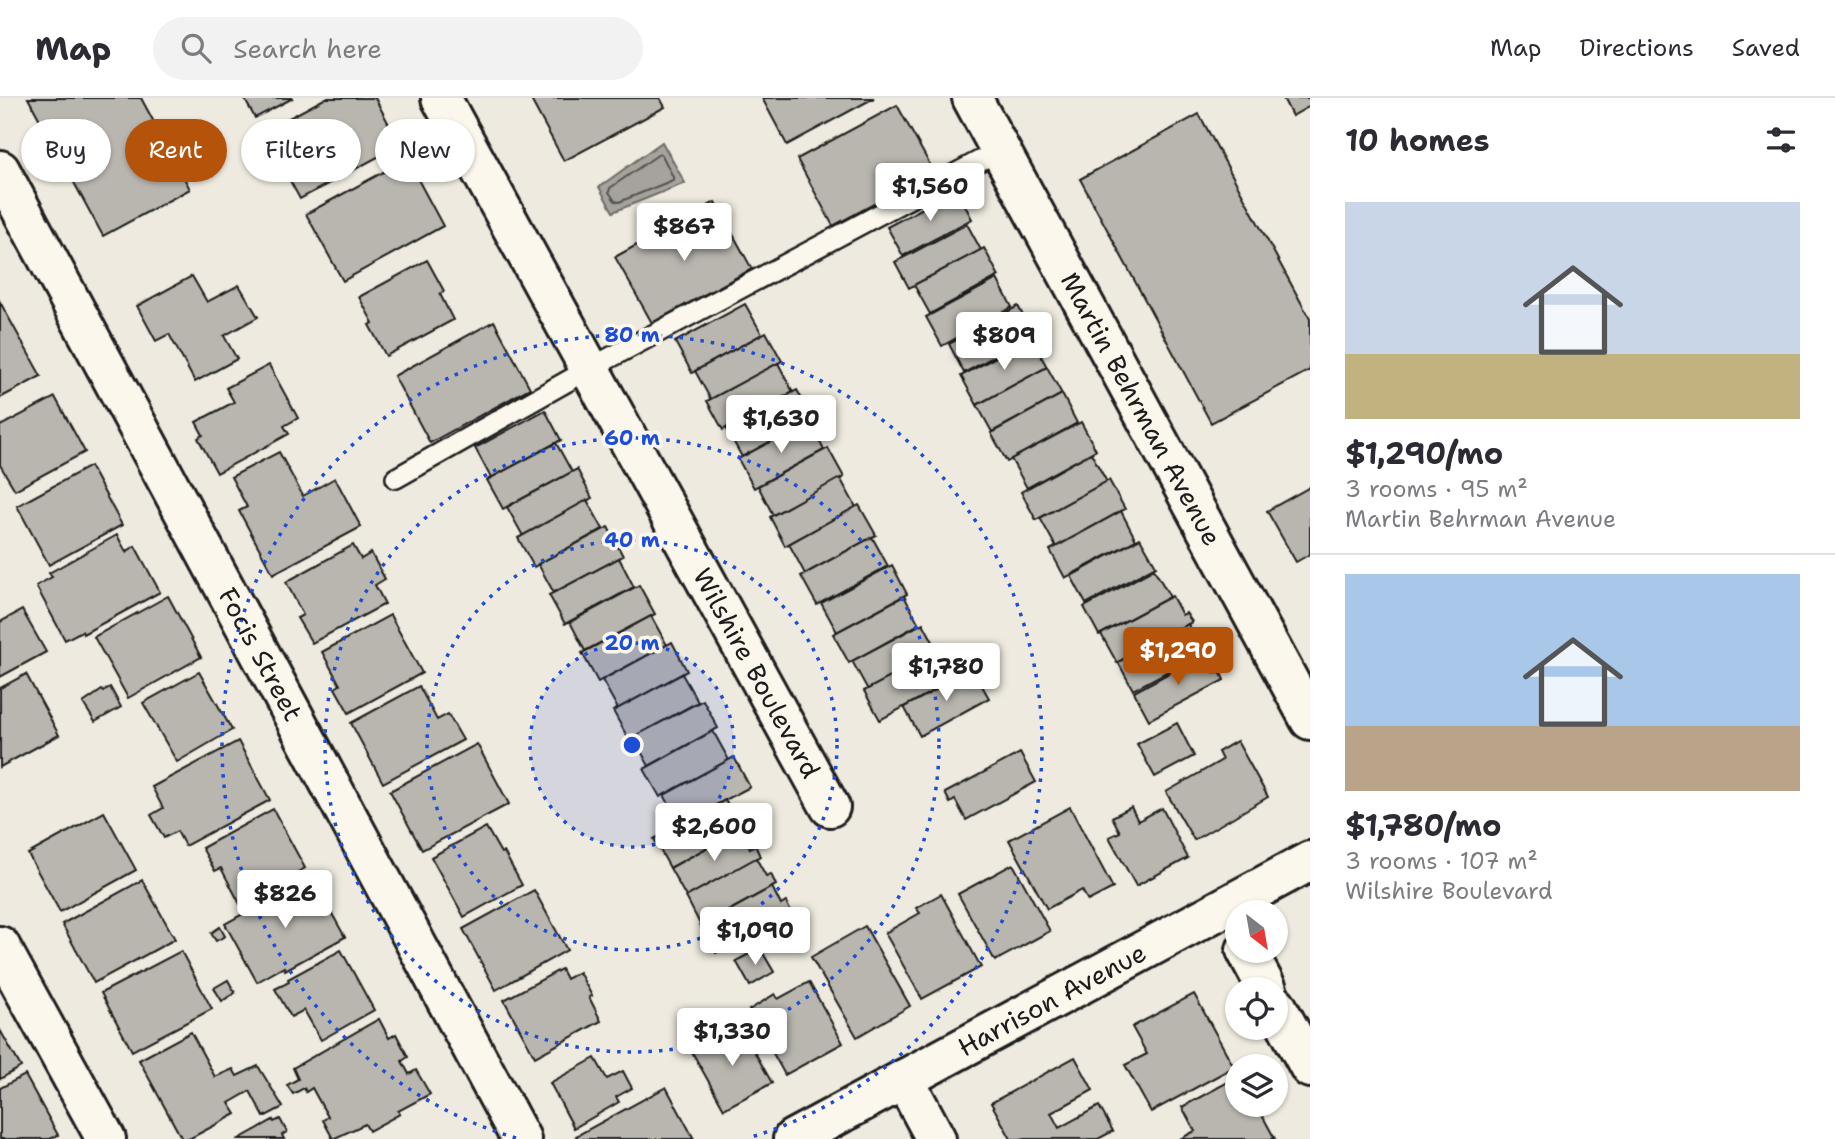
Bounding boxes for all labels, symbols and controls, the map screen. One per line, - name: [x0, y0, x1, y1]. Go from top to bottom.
- search box: [153, 17, 643, 80]
- text: Map: [35, 26, 111, 71]
- icon: search: [177, 29, 215, 67]
- text: Search here: [233, 31, 382, 66]
- text: Map: [1490, 32, 1541, 64]
- text: Directions: [1579, 32, 1694, 64]
- text: Saved: [1732, 32, 1800, 64]
- chip: Buy: [21, 119, 111, 182]
- chip: Rent: [125, 119, 227, 182]
- chip: Filters: [241, 119, 361, 182]
- chip: New: [375, 119, 475, 182]
- text: 10 homes: [1345, 120, 1490, 161]
- icon: filters: [1762, 121, 1800, 159]
- pin: $1,560: [873, 164, 987, 223]
- text: $1,560: [891, 171, 969, 201]
- pin: $867: [643, 204, 725, 263]
- text: $867: [653, 211, 715, 241]
- icon: home: [1510, 247, 1636, 373]
- street label: Martin Behrman Avenue: [1053, 266, 1230, 552]
- pin: $809: [963, 313, 1045, 372]
- text: $809: [972, 320, 1036, 350]
- text: 80 m: [604, 321, 660, 349]
- pin: $1,630: [724, 396, 838, 455]
- text: $1,630: [742, 403, 820, 433]
- text: 60 m: [604, 424, 660, 452]
- text: $1,290/mo: [1345, 433, 1503, 474]
- text: 3 rooms · 95 m²: [1345, 474, 1528, 504]
- text: Martin Behrman Avenue: [1345, 504, 1616, 534]
- text: 40 m: [604, 526, 660, 554]
- street label: Wilshire Boulevard: [685, 562, 829, 784]
- street label: Focis Street: [211, 581, 311, 727]
- icon: home: [1510, 619, 1636, 745]
- pin: $1,290: [1121, 628, 1235, 687]
- text: 20 m: [604, 629, 660, 657]
- text: $1,290: [1139, 635, 1217, 665]
- pin: $1,780: [889, 644, 1003, 703]
- text: $1,780: [908, 651, 984, 681]
- centre of rings: [620, 733, 644, 757]
- pin: $2,600: [657, 804, 771, 863]
- text: $1,780/mo: [1345, 805, 1502, 846]
- text: $2,600: [671, 811, 757, 841]
- text: 3 rooms · 107 m²: [1345, 846, 1538, 876]
- pin: $826: [244, 870, 326, 930]
- text: Wilshire Boulevard: [1345, 876, 1552, 906]
- text: $826: [253, 878, 317, 908]
- north arrow: [1225, 900, 1288, 962]
- map controls: [1225, 900, 1288, 1117]
- pin: $1,090: [698, 908, 812, 967]
- text: $1,090: [716, 915, 794, 945]
- street label: Harrison Avenue: [951, 934, 1152, 1064]
- button: locate: [1225, 977, 1288, 1040]
- pin: $1,330: [675, 1009, 789, 1068]
- text: $1,330: [693, 1016, 771, 1046]
- button: layers: [1225, 1054, 1288, 1117]

